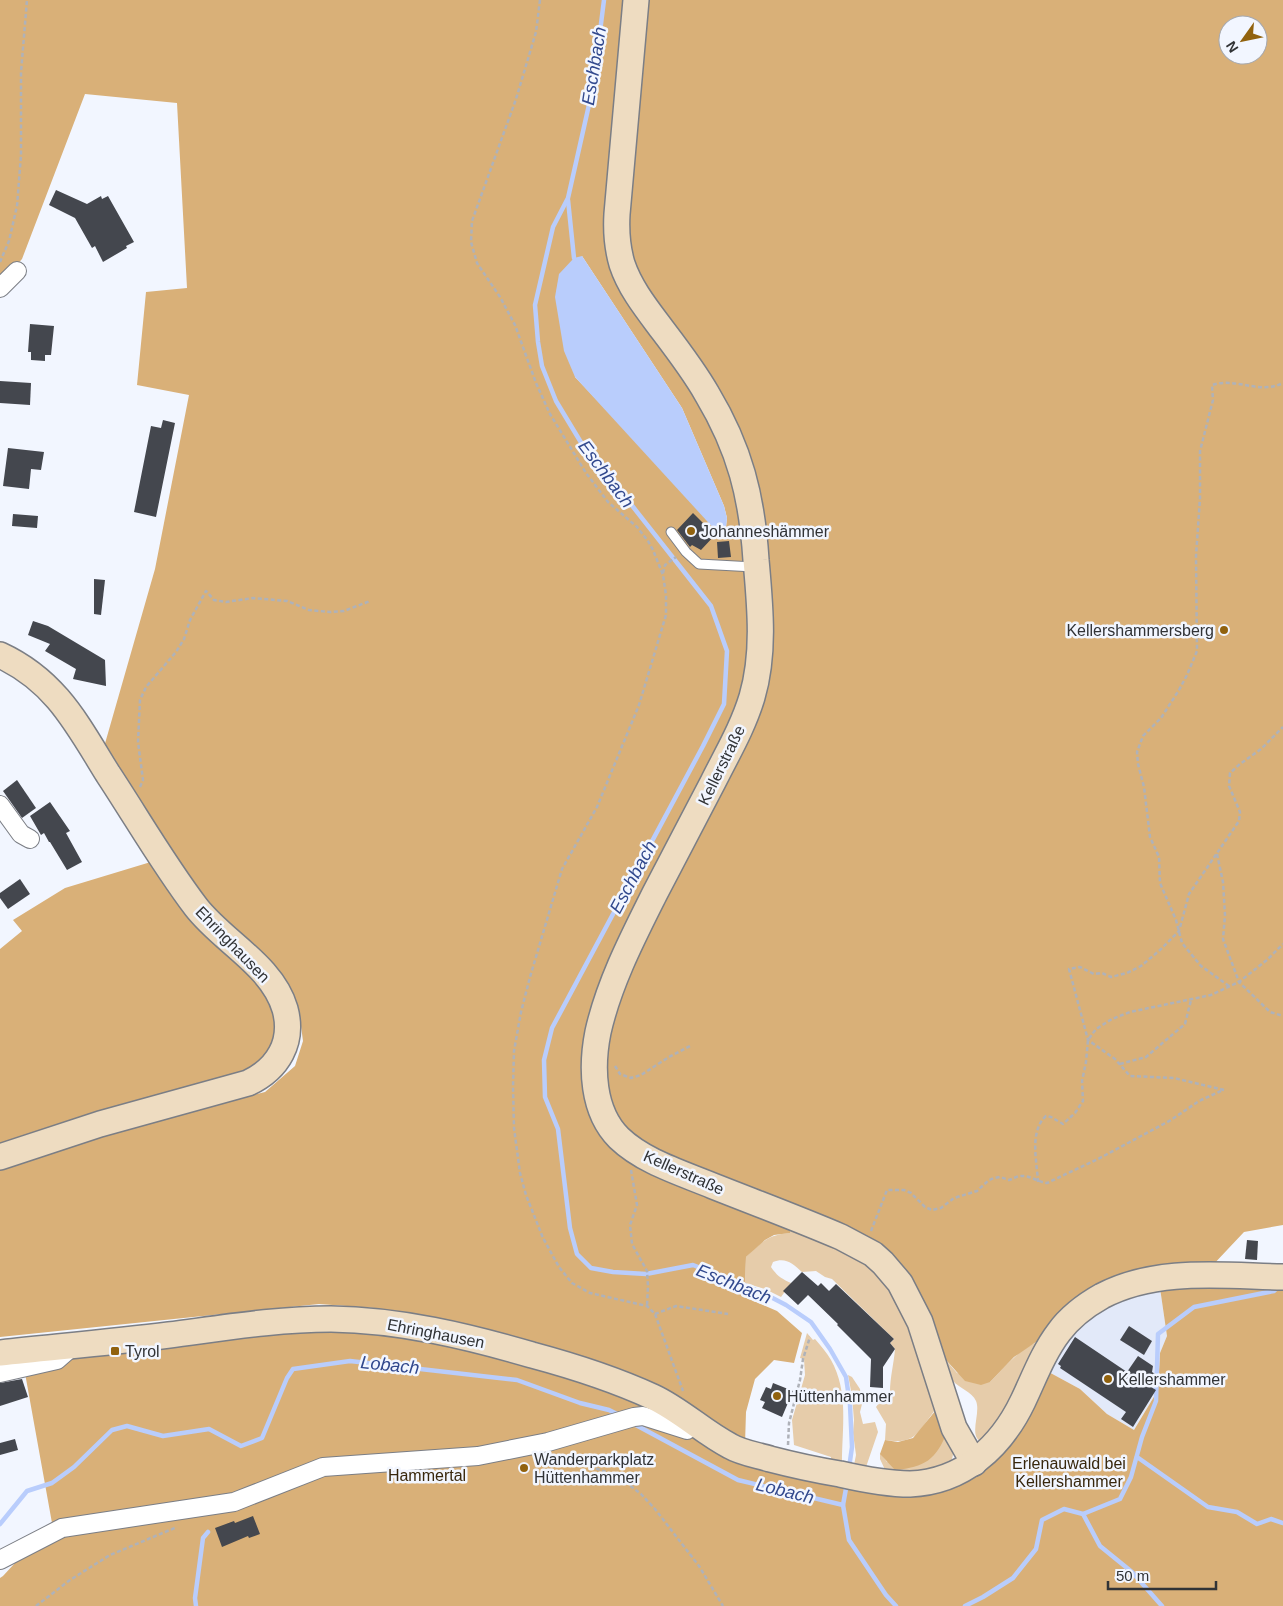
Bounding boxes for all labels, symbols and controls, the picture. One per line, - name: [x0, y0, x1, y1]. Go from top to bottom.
- north arrow: [1218, 15, 1268, 65]
- water label: Eschbach: [578, 25, 610, 107]
- text: N: [1223, 38, 1242, 56]
- water label: Eschbach: [574, 436, 638, 512]
- place label: Johanneshämmer: [701, 523, 830, 540]
- marker: Johanneshämmer: [685, 525, 697, 537]
- place label: Kellershammersberg: [1066, 622, 1214, 639]
- marker: Kellershammersberg: [1218, 624, 1230, 636]
- street label: Kellerstraße: [695, 723, 748, 808]
- water label: Eschbach: [606, 837, 660, 917]
- street label: Ehringhausen: [192, 903, 273, 986]
- street label: Kellerstraße: [641, 1147, 727, 1198]
- water label: Eschbach: [694, 1260, 774, 1308]
- street label: Ehringhausen: [386, 1316, 486, 1351]
- place label: Tyrol: [125, 1343, 160, 1360]
- marker: Tyrol: [109, 1345, 121, 1357]
- water label: Lobach: [360, 1352, 420, 1378]
- place label: Kellershammer: [1118, 1371, 1226, 1388]
- marker: Kellershammer: [1102, 1373, 1114, 1385]
- place label: Hüttenhammer: [787, 1388, 893, 1405]
- marker: Hüttenhammer: [771, 1390, 783, 1402]
- place label: Wanderparkplatz Hüttenhammer: [534, 1451, 654, 1486]
- park label: Erlenauwald bei Kellershammer: [1012, 1455, 1126, 1490]
- marker: Wanderparkplatz Hüttenhammer: [518, 1462, 530, 1474]
- park label: Hammertal: [388, 1467, 466, 1484]
- water label: Lobach: [754, 1474, 816, 1508]
- scale bar: [1108, 1558, 1216, 1590]
- text: 50 m: [1116, 1567, 1149, 1584]

